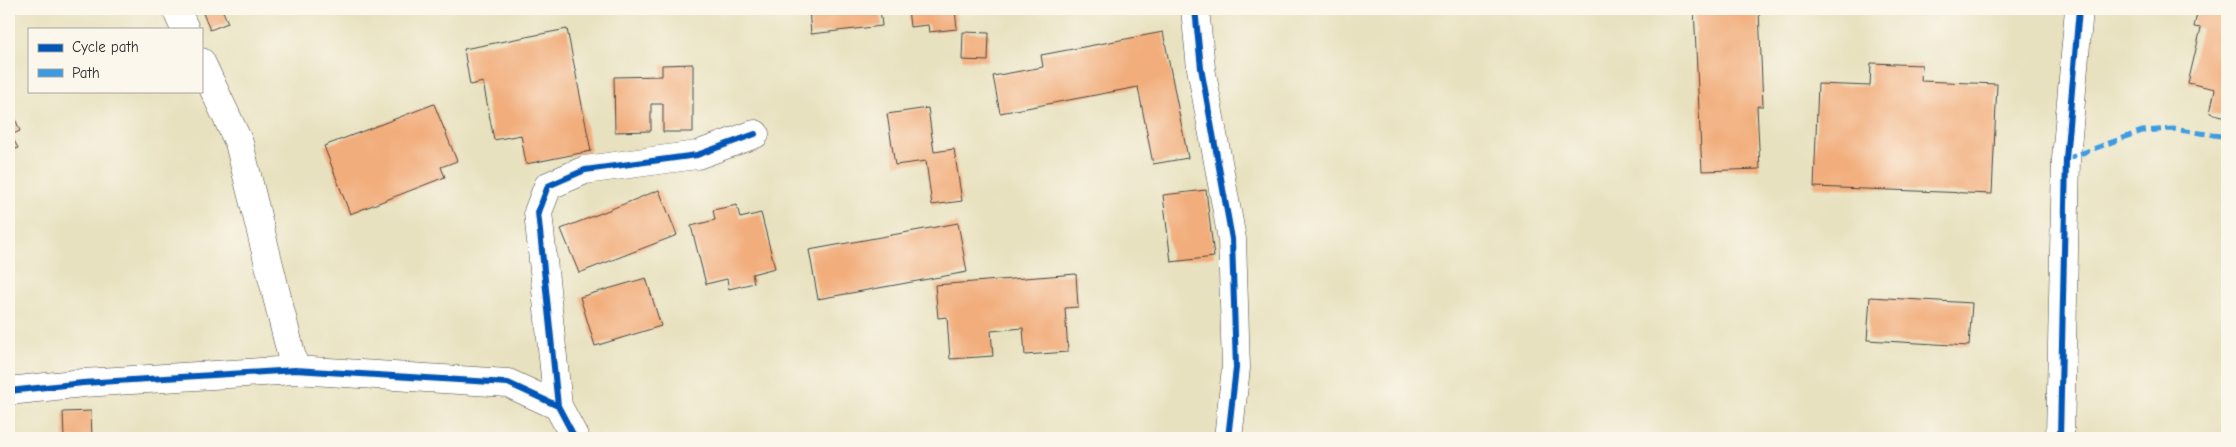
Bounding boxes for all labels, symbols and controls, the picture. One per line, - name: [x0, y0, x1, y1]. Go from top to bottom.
- legend: [28, 28, 202, 92]
- text: Cycle path: [72, 38, 139, 56]
- text: Path: [72, 64, 100, 82]

